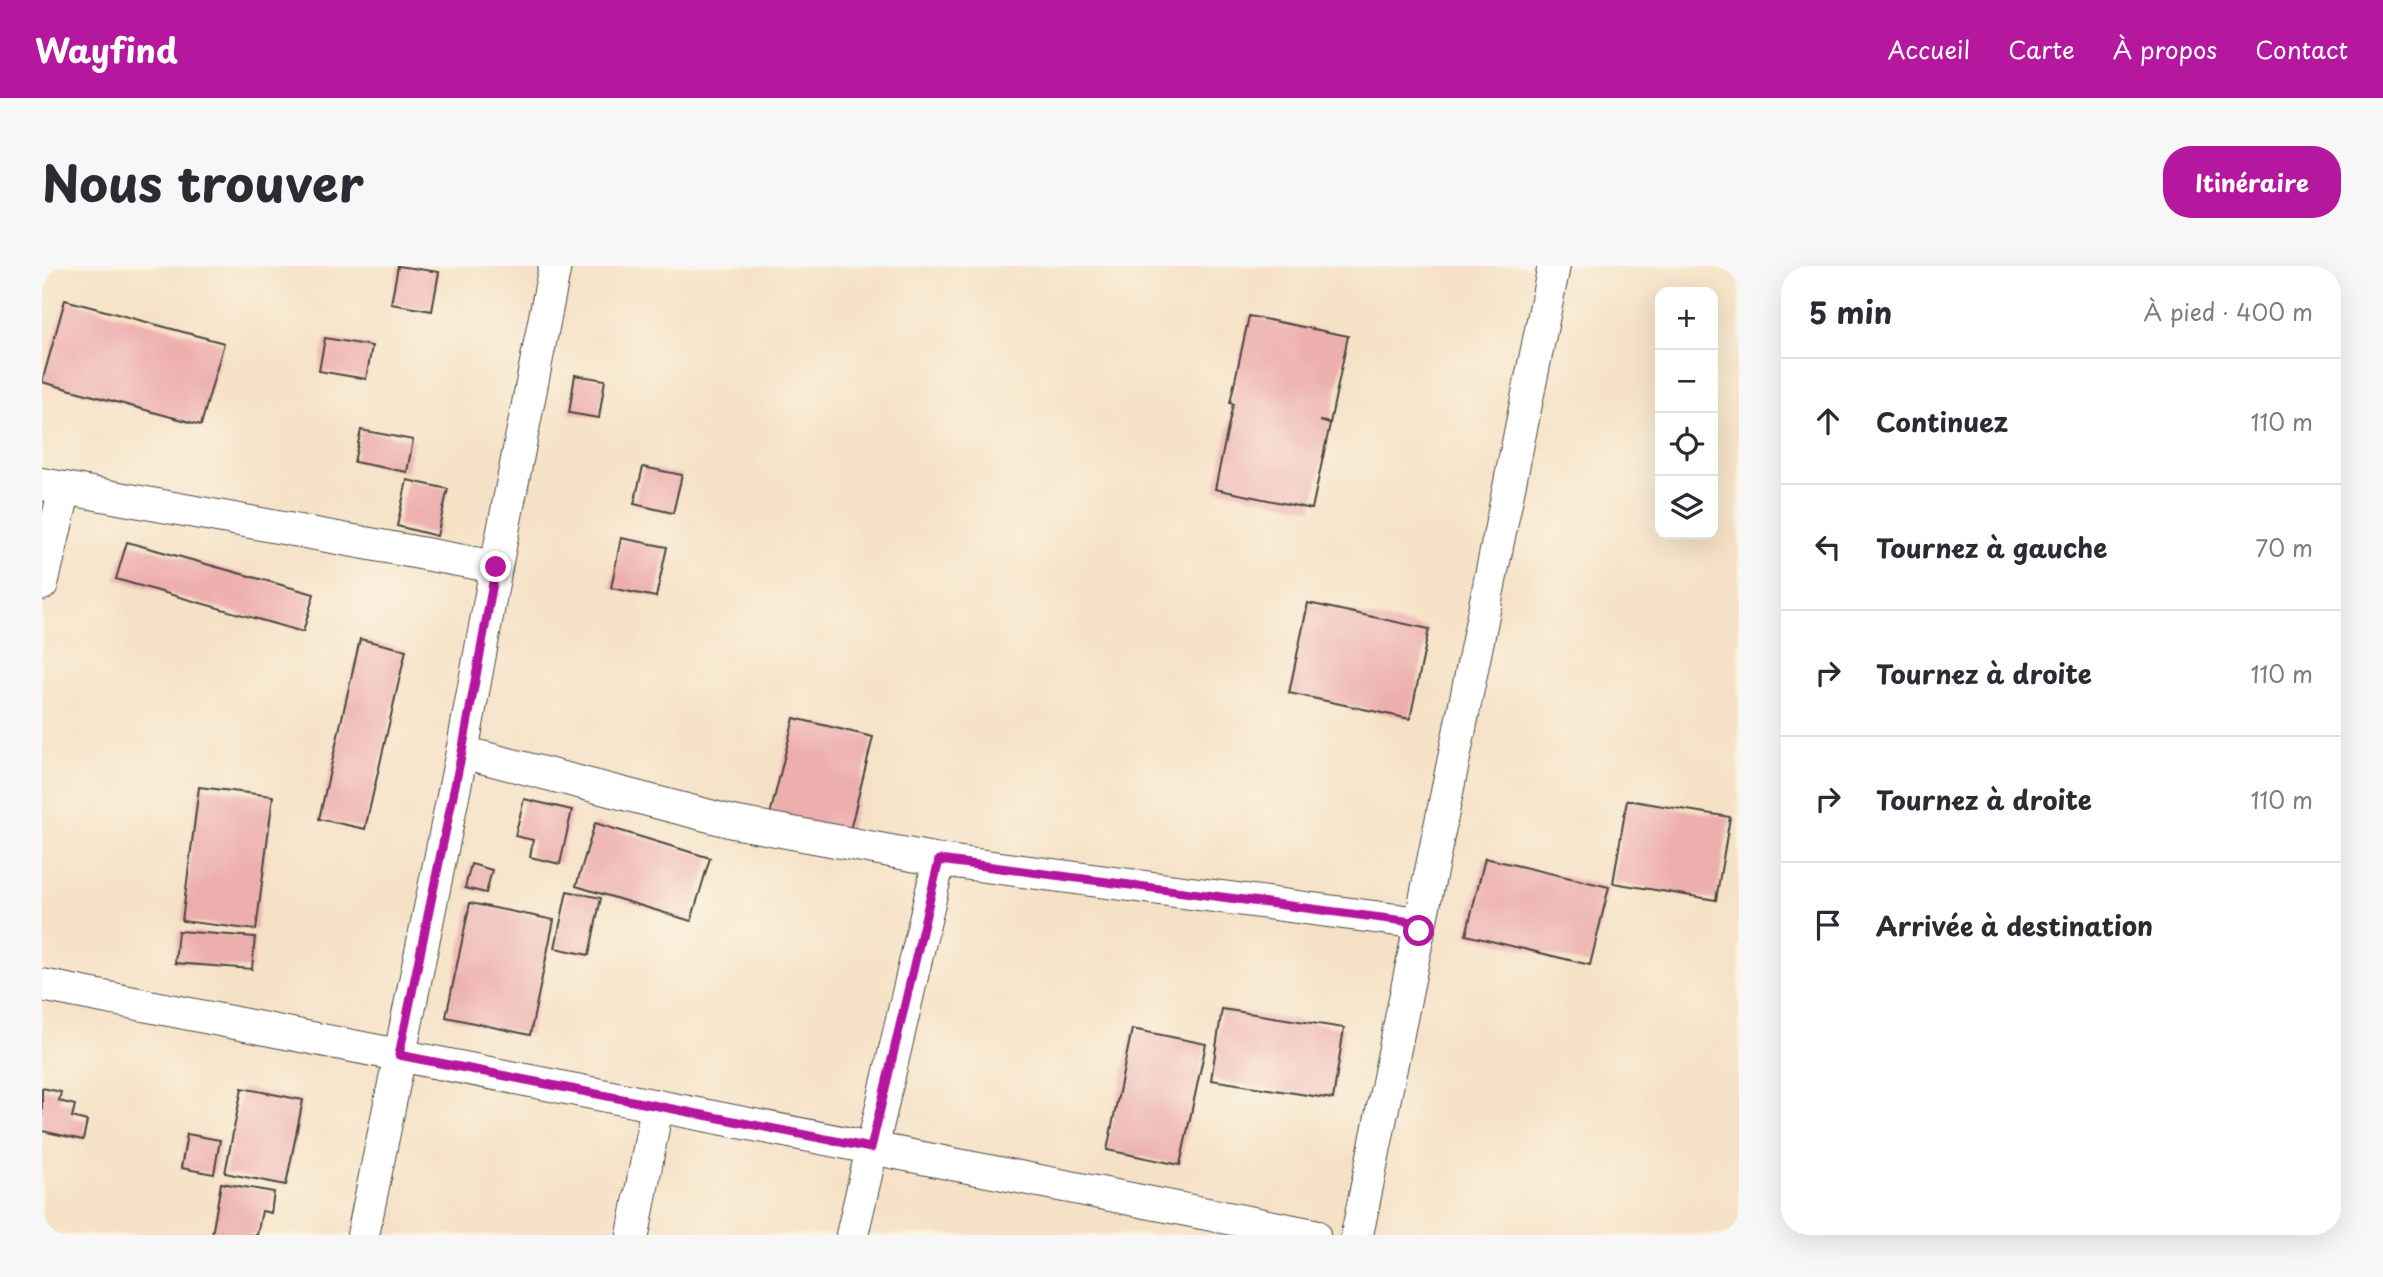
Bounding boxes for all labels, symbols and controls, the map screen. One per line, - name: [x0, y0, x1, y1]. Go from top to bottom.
- text: Wayfind: [35, 24, 178, 74]
- text: Accueil: [1887, 31, 1970, 67]
- text: Carte: [2008, 31, 2075, 67]
- text: À propos: [2113, 31, 2217, 67]
- text: Contact: [2255, 31, 2348, 67]
- text: Nous trouver: [42, 145, 364, 219]
- button: Itinéraire: [2163, 146, 2341, 218]
- map controls: [1655, 287, 1718, 539]
- button: +: [1655, 287, 1718, 350]
- text: 5 min: [1809, 289, 1892, 334]
- text: À pied · 400 m: [2144, 294, 2313, 329]
- button: −: [1655, 350, 1718, 413]
- icon: ahead: [1809, 402, 1847, 440]
- text: Continuez: [1876, 402, 2008, 441]
- text: 110 m: [2251, 404, 2313, 439]
- button: locate: [1655, 413, 1718, 476]
- button: layers: [1655, 476, 1718, 539]
- icon: left: [1809, 528, 1847, 566]
- text: Tournez à gauche: [1876, 528, 2107, 567]
- text: 70 m: [2255, 530, 2313, 565]
- route end: [480, 551, 511, 582]
- icon: right: [1809, 654, 1847, 692]
- text: Tournez à droite: [1876, 654, 2092, 693]
- text: 110 m: [2251, 656, 2313, 691]
- icon: right: [1809, 780, 1847, 818]
- text: Tournez à droite: [1876, 780, 2092, 819]
- text: 110 m: [2251, 782, 2313, 817]
- icon: arrive: [1809, 906, 1847, 944]
- text: Arrivée à destination: [1876, 906, 2153, 945]
- route start: [1403, 915, 1434, 946]

